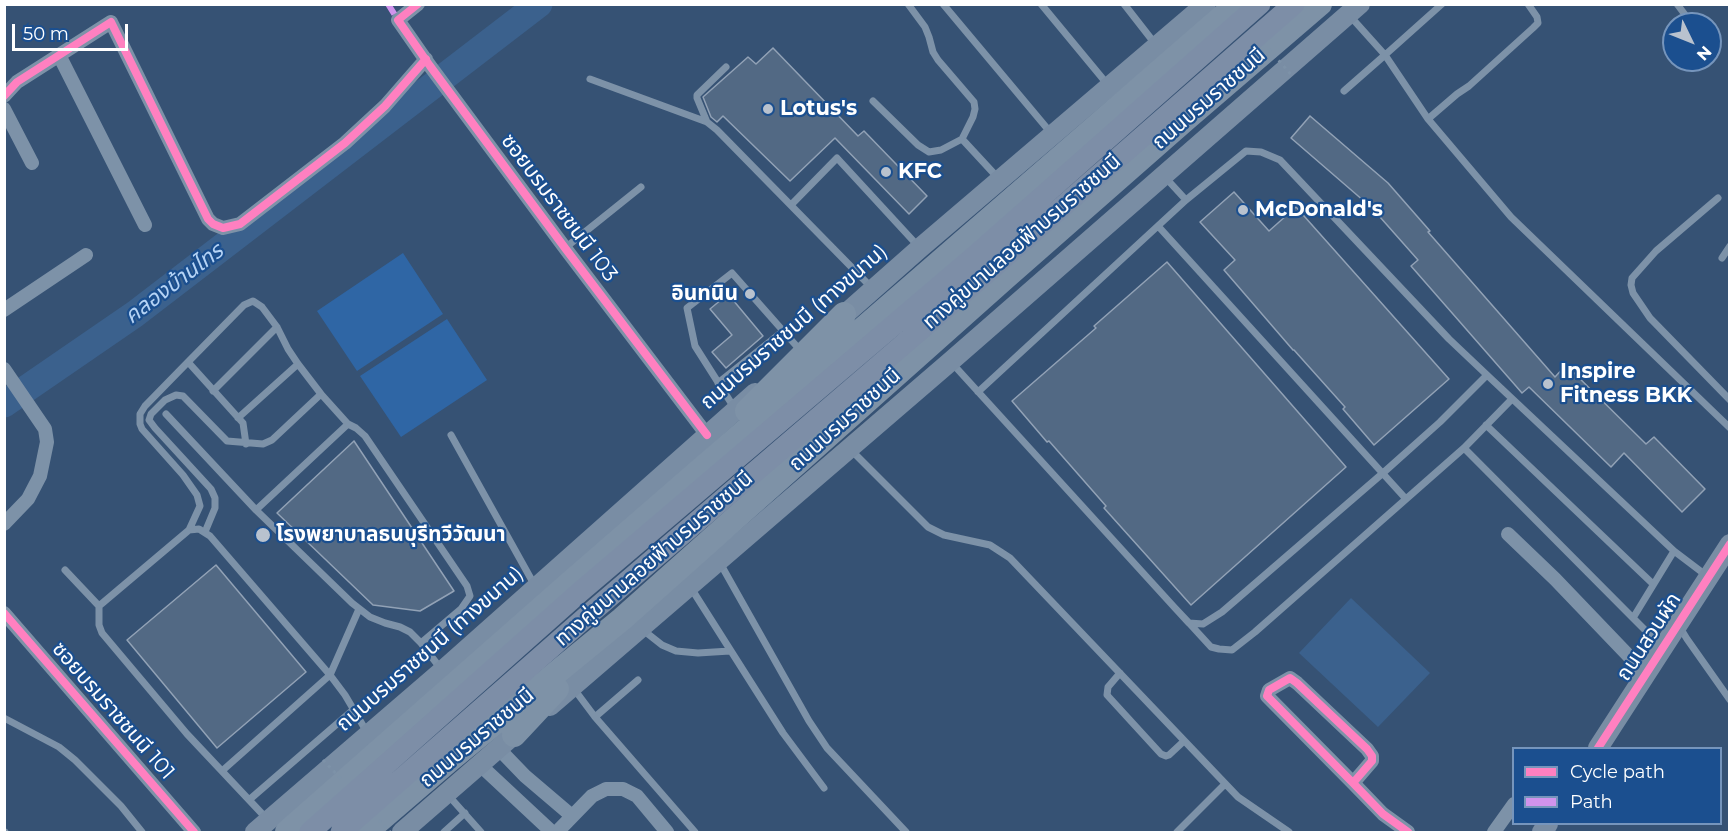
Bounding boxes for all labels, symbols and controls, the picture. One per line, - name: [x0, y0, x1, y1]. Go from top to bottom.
- scale bar: [15, 12, 130, 50]
- north arrow: [1662, 12, 1722, 72]
- text: 50 m: [23, 23, 69, 45]
- text: N: [1693, 42, 1715, 64]
- street label: ถนนบรมราชชนนี: [1147, 43, 1271, 155]
- place label: Lotus's: [780, 96, 857, 122]
- marker: Lotus's: [761, 102, 775, 116]
- street label: ซอยบรมราชชนนี 103: [495, 129, 623, 287]
- street label: ทางคู่ขนานลอยฟ้าบรมราชชนนี: [918, 149, 1126, 335]
- place label: KFC: [898, 159, 942, 185]
- marker: KFC: [879, 165, 893, 179]
- place label: McDonald's: [1255, 197, 1383, 223]
- marker: McDonald's: [1236, 203, 1250, 217]
- water label: คลองบ้านไทร: [119, 238, 229, 330]
- street label: ถนนบรมราชชนนี (ทางขนาน): [695, 239, 893, 415]
- place label: อินทนิน: [671, 281, 738, 307]
- marker: อินทนิน: [743, 287, 757, 301]
- place label: Inspire Fitness BKK: [1560, 359, 1692, 409]
- street label: ถนนบรมราชชนนี: [784, 363, 906, 477]
- marker: Inspire Fitness BKK: [1541, 377, 1555, 391]
- street label: ทางคู่ขนานลอยฟ้าบรมราชชนนี: [550, 466, 758, 652]
- place label: โรงพยาบาลธนบุรีทวีวัฒนา: [276, 522, 506, 548]
- marker: โรงพยาบาลธนบุรีทวีวัฒนา: [254, 526, 272, 544]
- street label: ถนนบรมราชชนนี (ทางขนาน): [331, 561, 529, 737]
- street label: ถนนสวนผัก: [1611, 588, 1687, 686]
- street label: ซอยบรมราชชนนี 101: [46, 637, 180, 785]
- street label: ถนนบรมราชชนนี: [415, 683, 539, 793]
- legend: [1512, 747, 1722, 825]
- text: Cycle path: [1570, 761, 1665, 783]
- text: Path: [1570, 791, 1613, 813]

